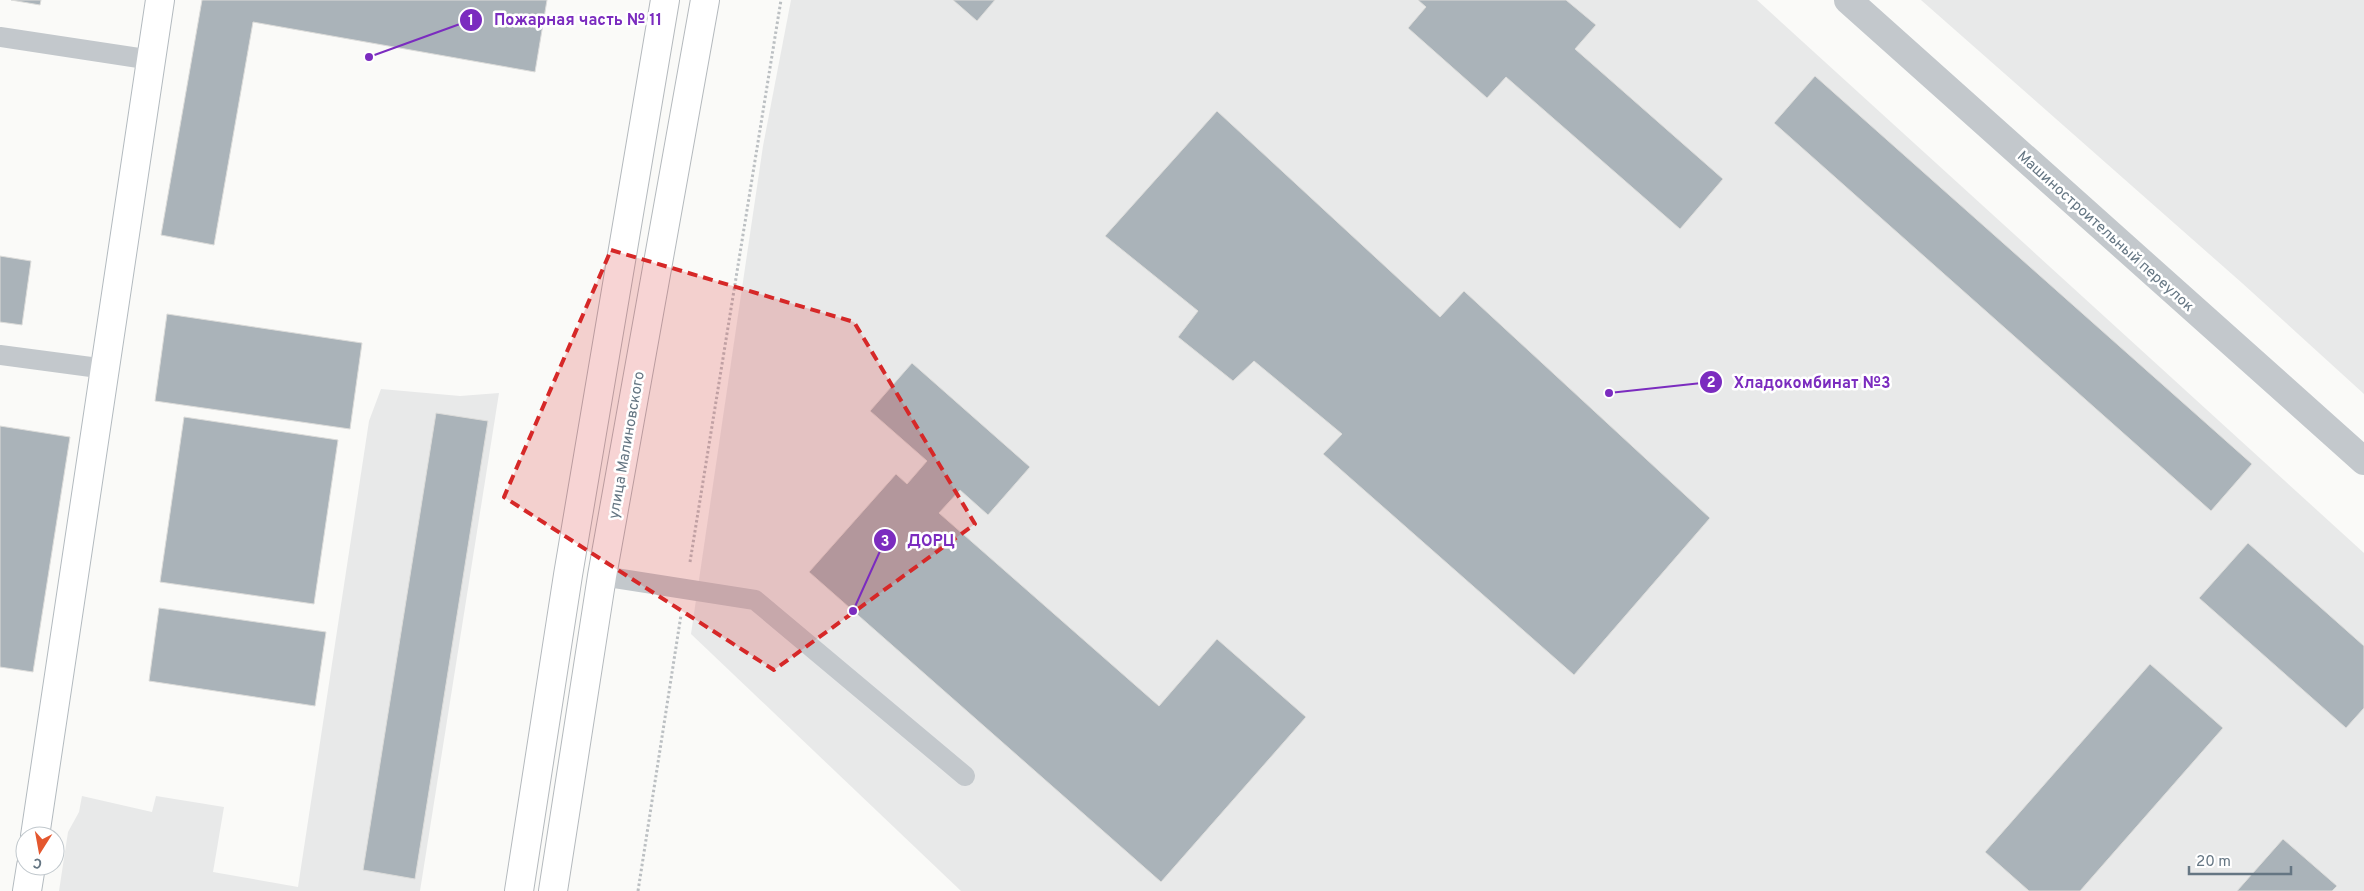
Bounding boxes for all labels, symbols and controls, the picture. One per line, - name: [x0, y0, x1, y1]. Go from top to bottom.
- callout: Пожарная часть № 11: [459, 4, 672, 35]
- text: Пожарная часть № 11: [494, 11, 662, 31]
- text: 1: [468, 12, 474, 31]
- street label: Машиностроительный переулок: [2013, 148, 2197, 317]
- callout: Хладокомбинат №3: [1699, 366, 1901, 397]
- street label: улица Малиновского: [605, 370, 650, 521]
- text: 2: [1706, 374, 1716, 393]
- text: Хладокомбинат №3: [1733, 374, 1891, 394]
- callout: ДОРЦ: [872, 525, 964, 556]
- text: ДОРЦ: [907, 532, 955, 552]
- text: 3: [881, 533, 890, 552]
- north arrow: [15, 826, 65, 876]
- scale bar: [2189, 844, 2292, 876]
- text: С: [32, 853, 44, 871]
- text: 20 m: [2196, 853, 2231, 872]

